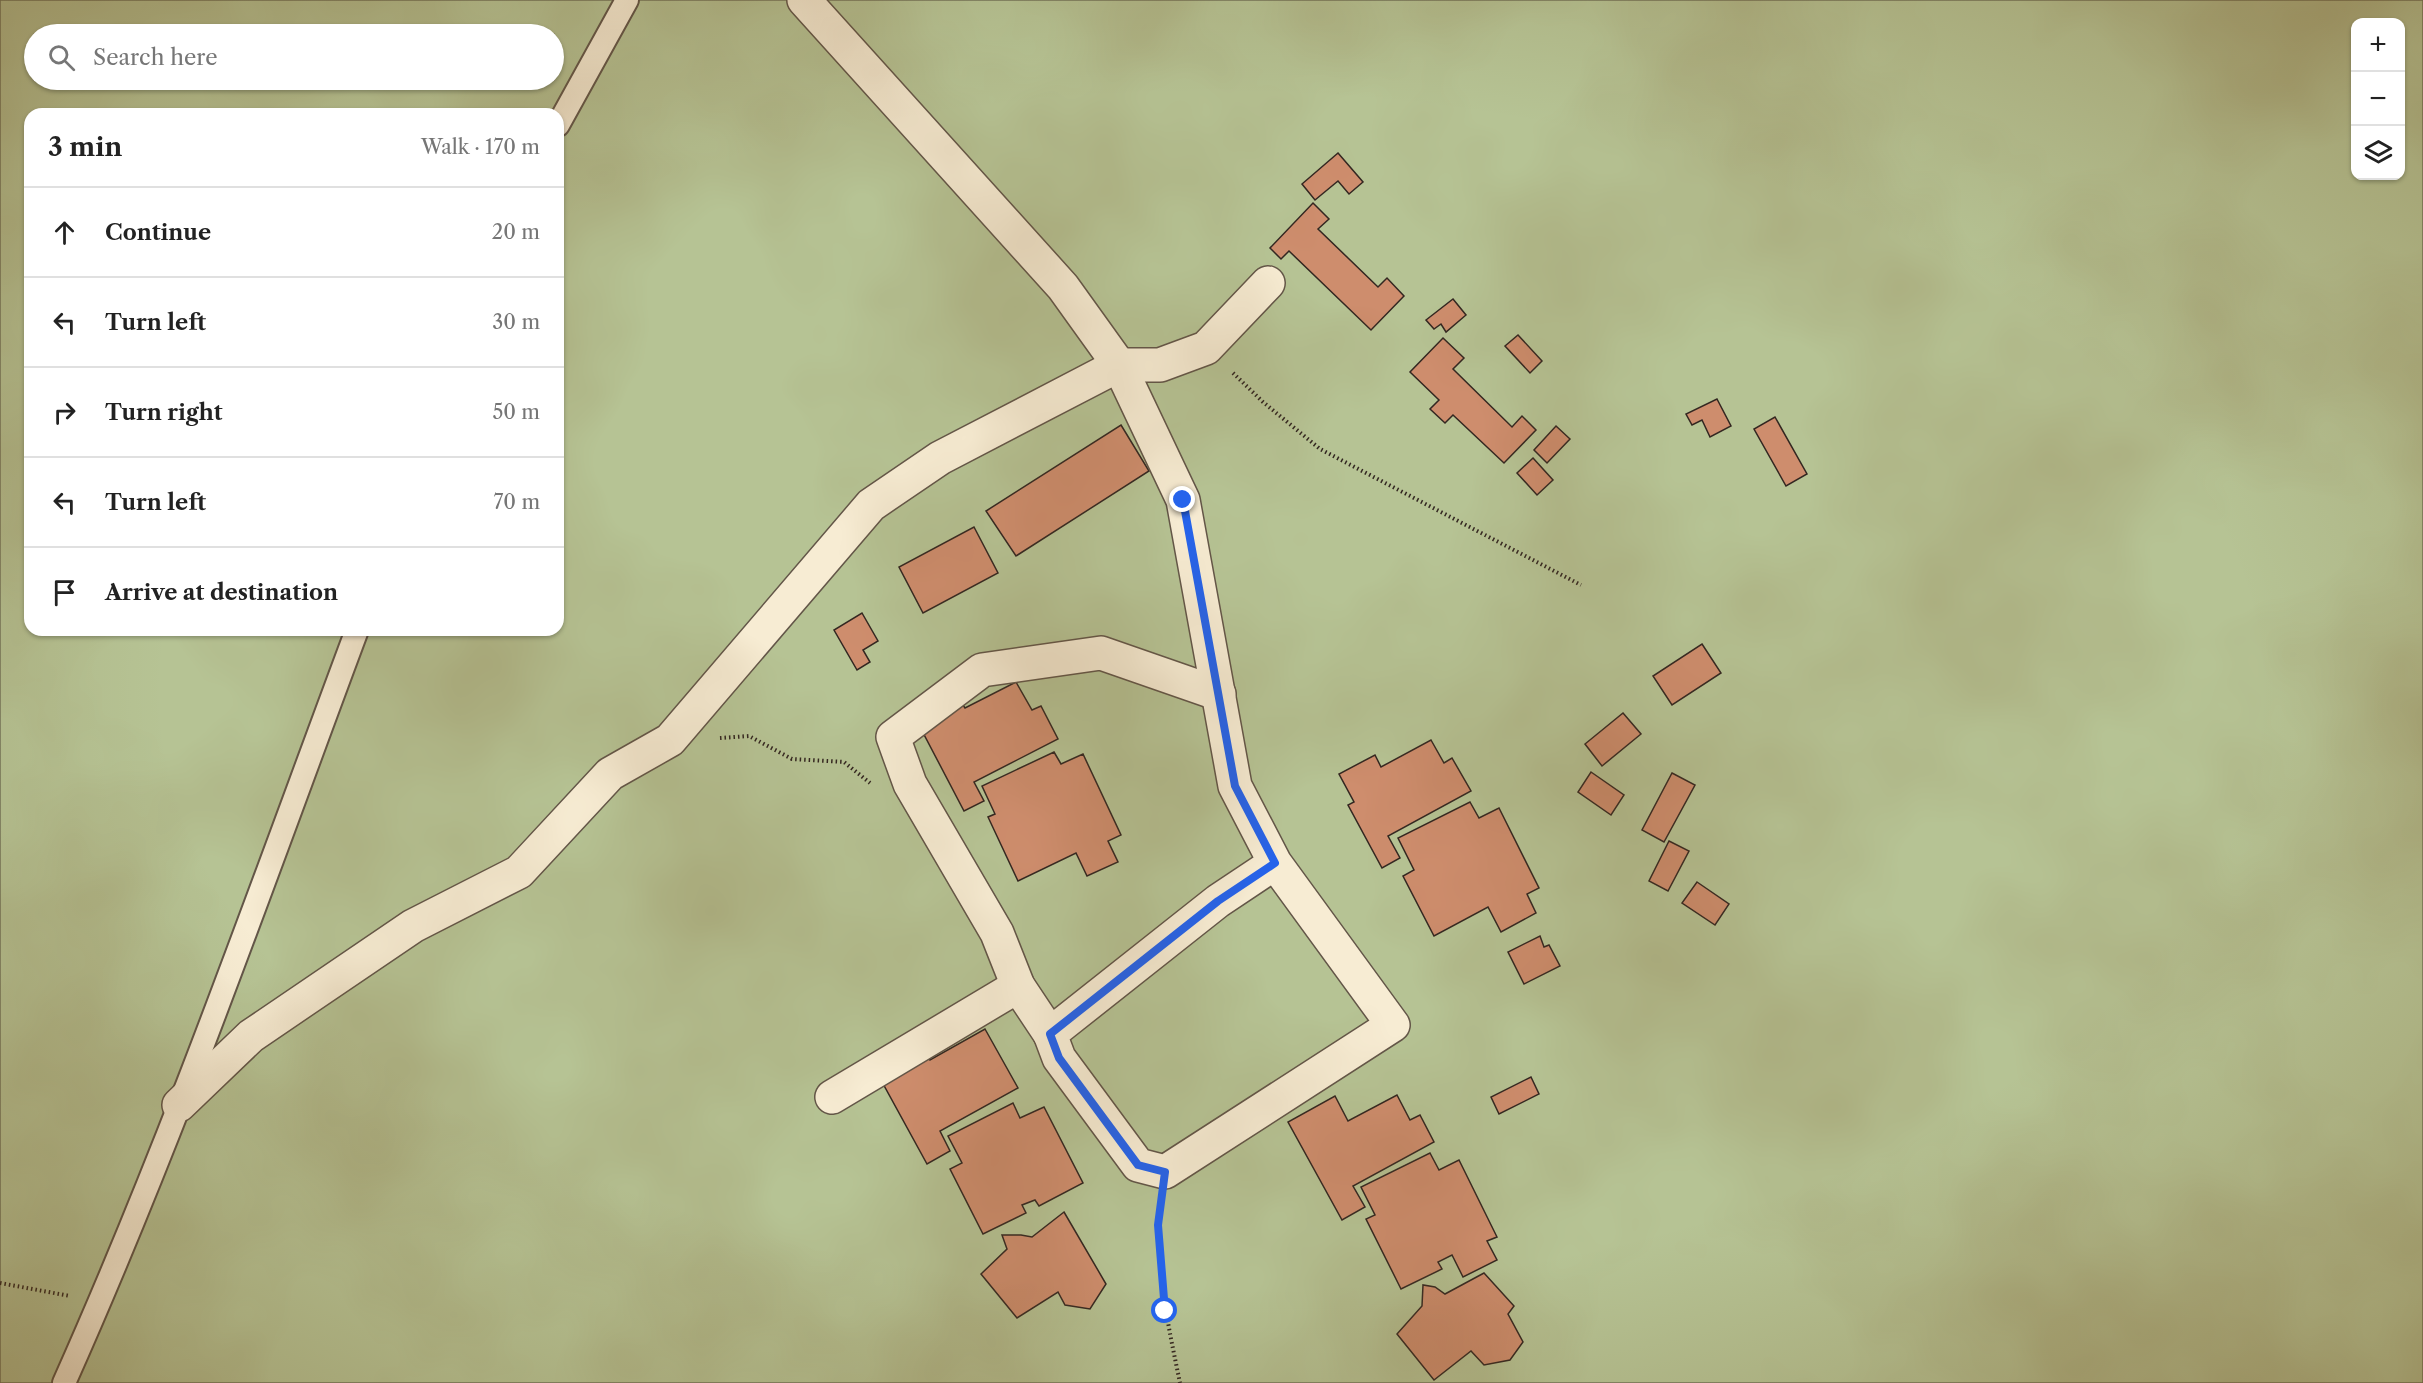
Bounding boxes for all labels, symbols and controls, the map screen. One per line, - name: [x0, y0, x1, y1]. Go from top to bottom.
- map controls: [2351, 18, 2405, 180]
- button: +: [2351, 18, 2405, 72]
- search box: [24, 24, 564, 90]
- icon: search: [45, 41, 78, 74]
- text: Search here: [93, 44, 218, 71]
- button: −: [2351, 72, 2405, 126]
- button: layers: [2351, 126, 2405, 180]
- text: 3 min: [48, 131, 122, 163]
- text: Walk · 170 m: [421, 135, 540, 159]
- icon: ahead: [48, 216, 81, 249]
- text: Continue: [105, 219, 211, 246]
- text: 20 m: [492, 220, 540, 244]
- icon: left: [48, 306, 81, 339]
- text: Turn left: [105, 309, 206, 336]
- text: 30 m: [492, 310, 540, 334]
- icon: right: [48, 396, 81, 429]
- text: Turn right: [105, 399, 223, 426]
- text: 50 m: [493, 400, 540, 424]
- icon: left: [48, 486, 81, 519]
- route end: [1169, 486, 1195, 512]
- text: Turn left: [105, 489, 206, 516]
- text: 70 m: [494, 490, 540, 514]
- icon: arrive: [48, 576, 81, 609]
- text: Arrive at destination: [105, 579, 338, 606]
- route start: [1151, 1297, 1177, 1323]

